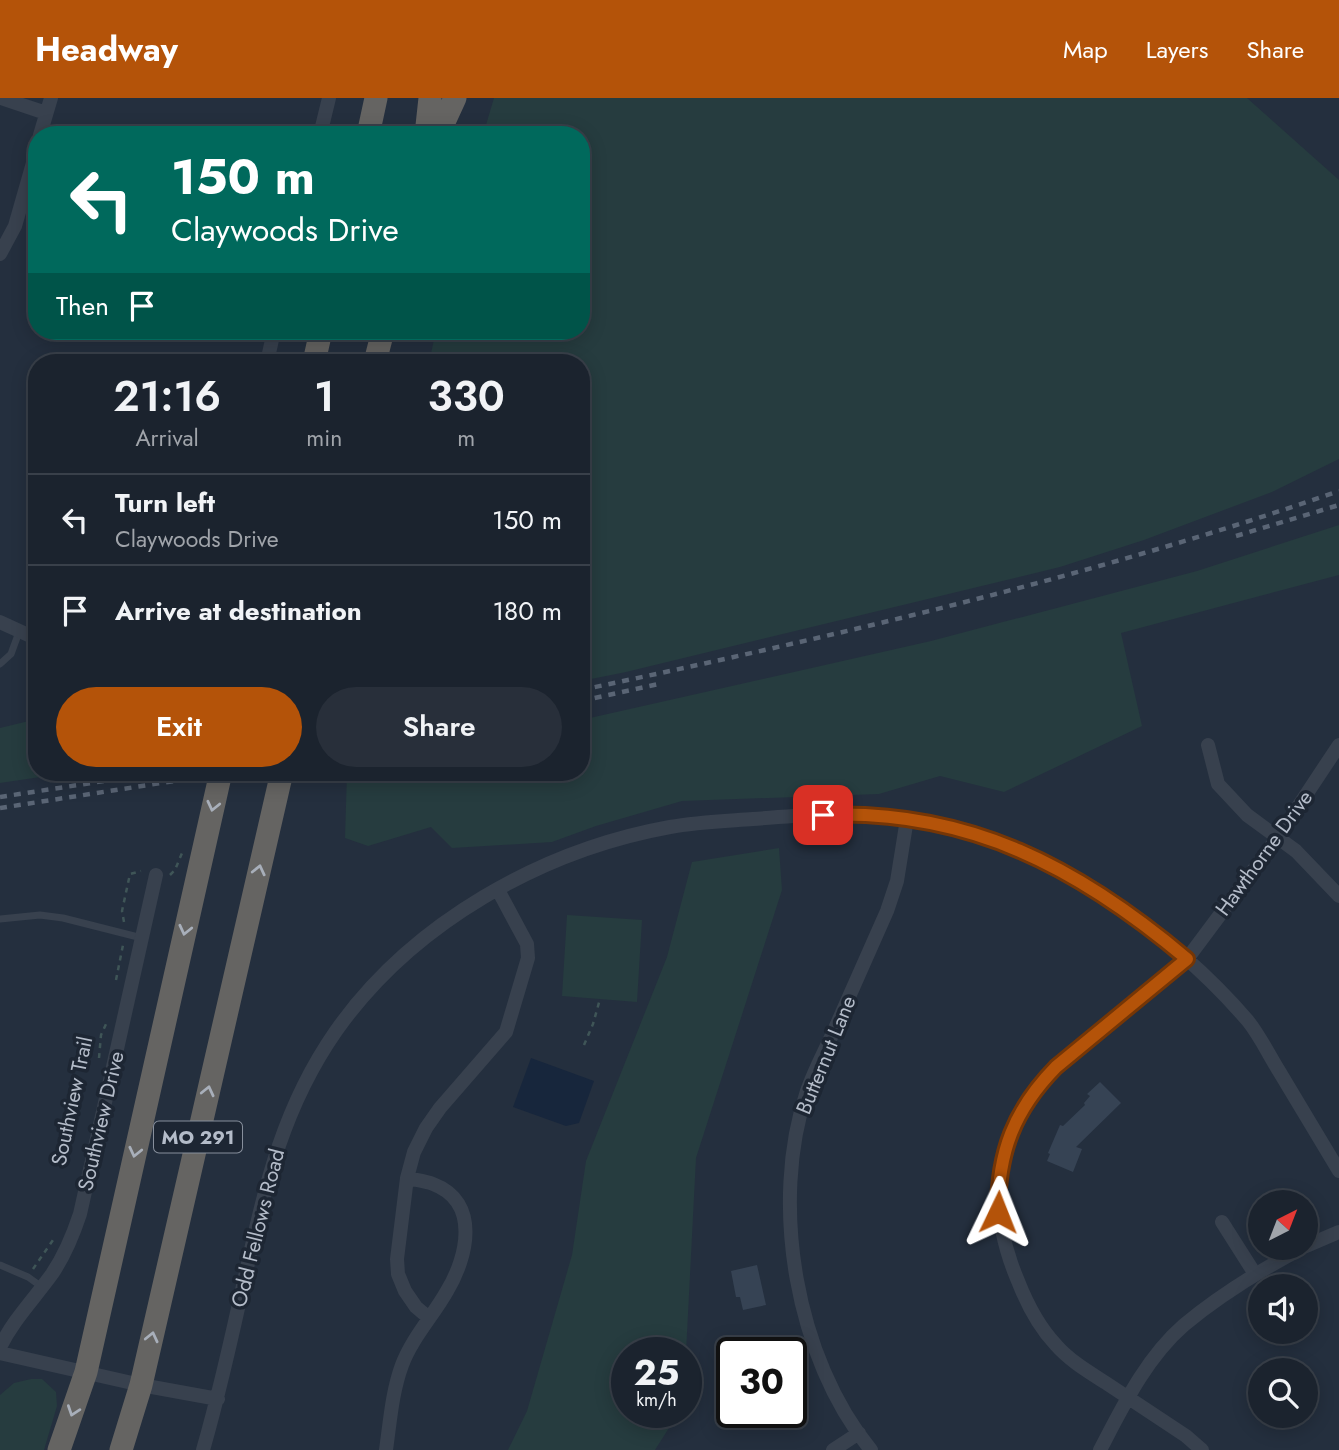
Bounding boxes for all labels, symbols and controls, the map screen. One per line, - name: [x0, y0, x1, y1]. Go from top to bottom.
- text: Headway: [35, 26, 178, 73]
- text: Map: [1063, 32, 1108, 67]
- text: Layers: [1146, 32, 1208, 67]
- text: Share: [1246, 32, 1304, 67]
- text: 150 m: [171, 142, 315, 212]
- icon: left: [56, 154, 147, 245]
- text: Claywoods Drive: [171, 207, 399, 253]
- text: Then: [56, 287, 109, 325]
- icon: arrive: [123, 287, 161, 325]
- text: 21:16: [113, 366, 221, 427]
- text: 1: [314, 366, 335, 427]
- text: 330: [428, 366, 505, 427]
- text: Arrival: [135, 421, 199, 455]
- text: min: [306, 421, 342, 455]
- text: m: [457, 421, 475, 455]
- text: Turn left: [115, 484, 215, 522]
- icon: left: [56, 501, 94, 539]
- text: 150 m: [492, 501, 562, 539]
- text: Claywoods Drive: [115, 522, 279, 556]
- icon: arrive: [56, 592, 94, 630]
- text: Arrive at destination: [115, 592, 362, 630]
- text: 180 m: [492, 592, 562, 630]
- button: Exit: [56, 687, 302, 767]
- button: Share: [316, 687, 562, 767]
- street label: Hawthorne Drive: [1208, 784, 1320, 922]
- pin: [793, 785, 853, 845]
- icon: arrive: [804, 796, 842, 834]
- one-way arrow: [207, 799, 221, 811]
- one-way arrow: [251, 864, 265, 876]
- one-way arrow: [179, 924, 193, 936]
- street label: Butternut Lane: [789, 991, 864, 1119]
- street label: Southview Trail: [44, 1034, 100, 1168]
- street label: Southview Drive: [70, 1048, 132, 1194]
- one-way arrow: [200, 1085, 215, 1097]
- road number: MO 291: [154, 1121, 242, 1152]
- street label: Odd Fellows Road: [224, 1145, 292, 1311]
- one-way arrow: [129, 1146, 144, 1158]
- position arrow: [961, 1175, 1035, 1249]
- north arrow: [1248, 1190, 1318, 1260]
- map controls: [1248, 1190, 1318, 1428]
- button: sound: [1248, 1274, 1318, 1344]
- one-way arrow: [144, 1331, 159, 1343]
- speed limit sign: 30: [716, 1337, 807, 1428]
- text: 25: [634, 1348, 679, 1398]
- button: search: [1248, 1358, 1318, 1428]
- text: km/h: [636, 1387, 677, 1413]
- one-way arrow: [67, 1404, 81, 1417]

